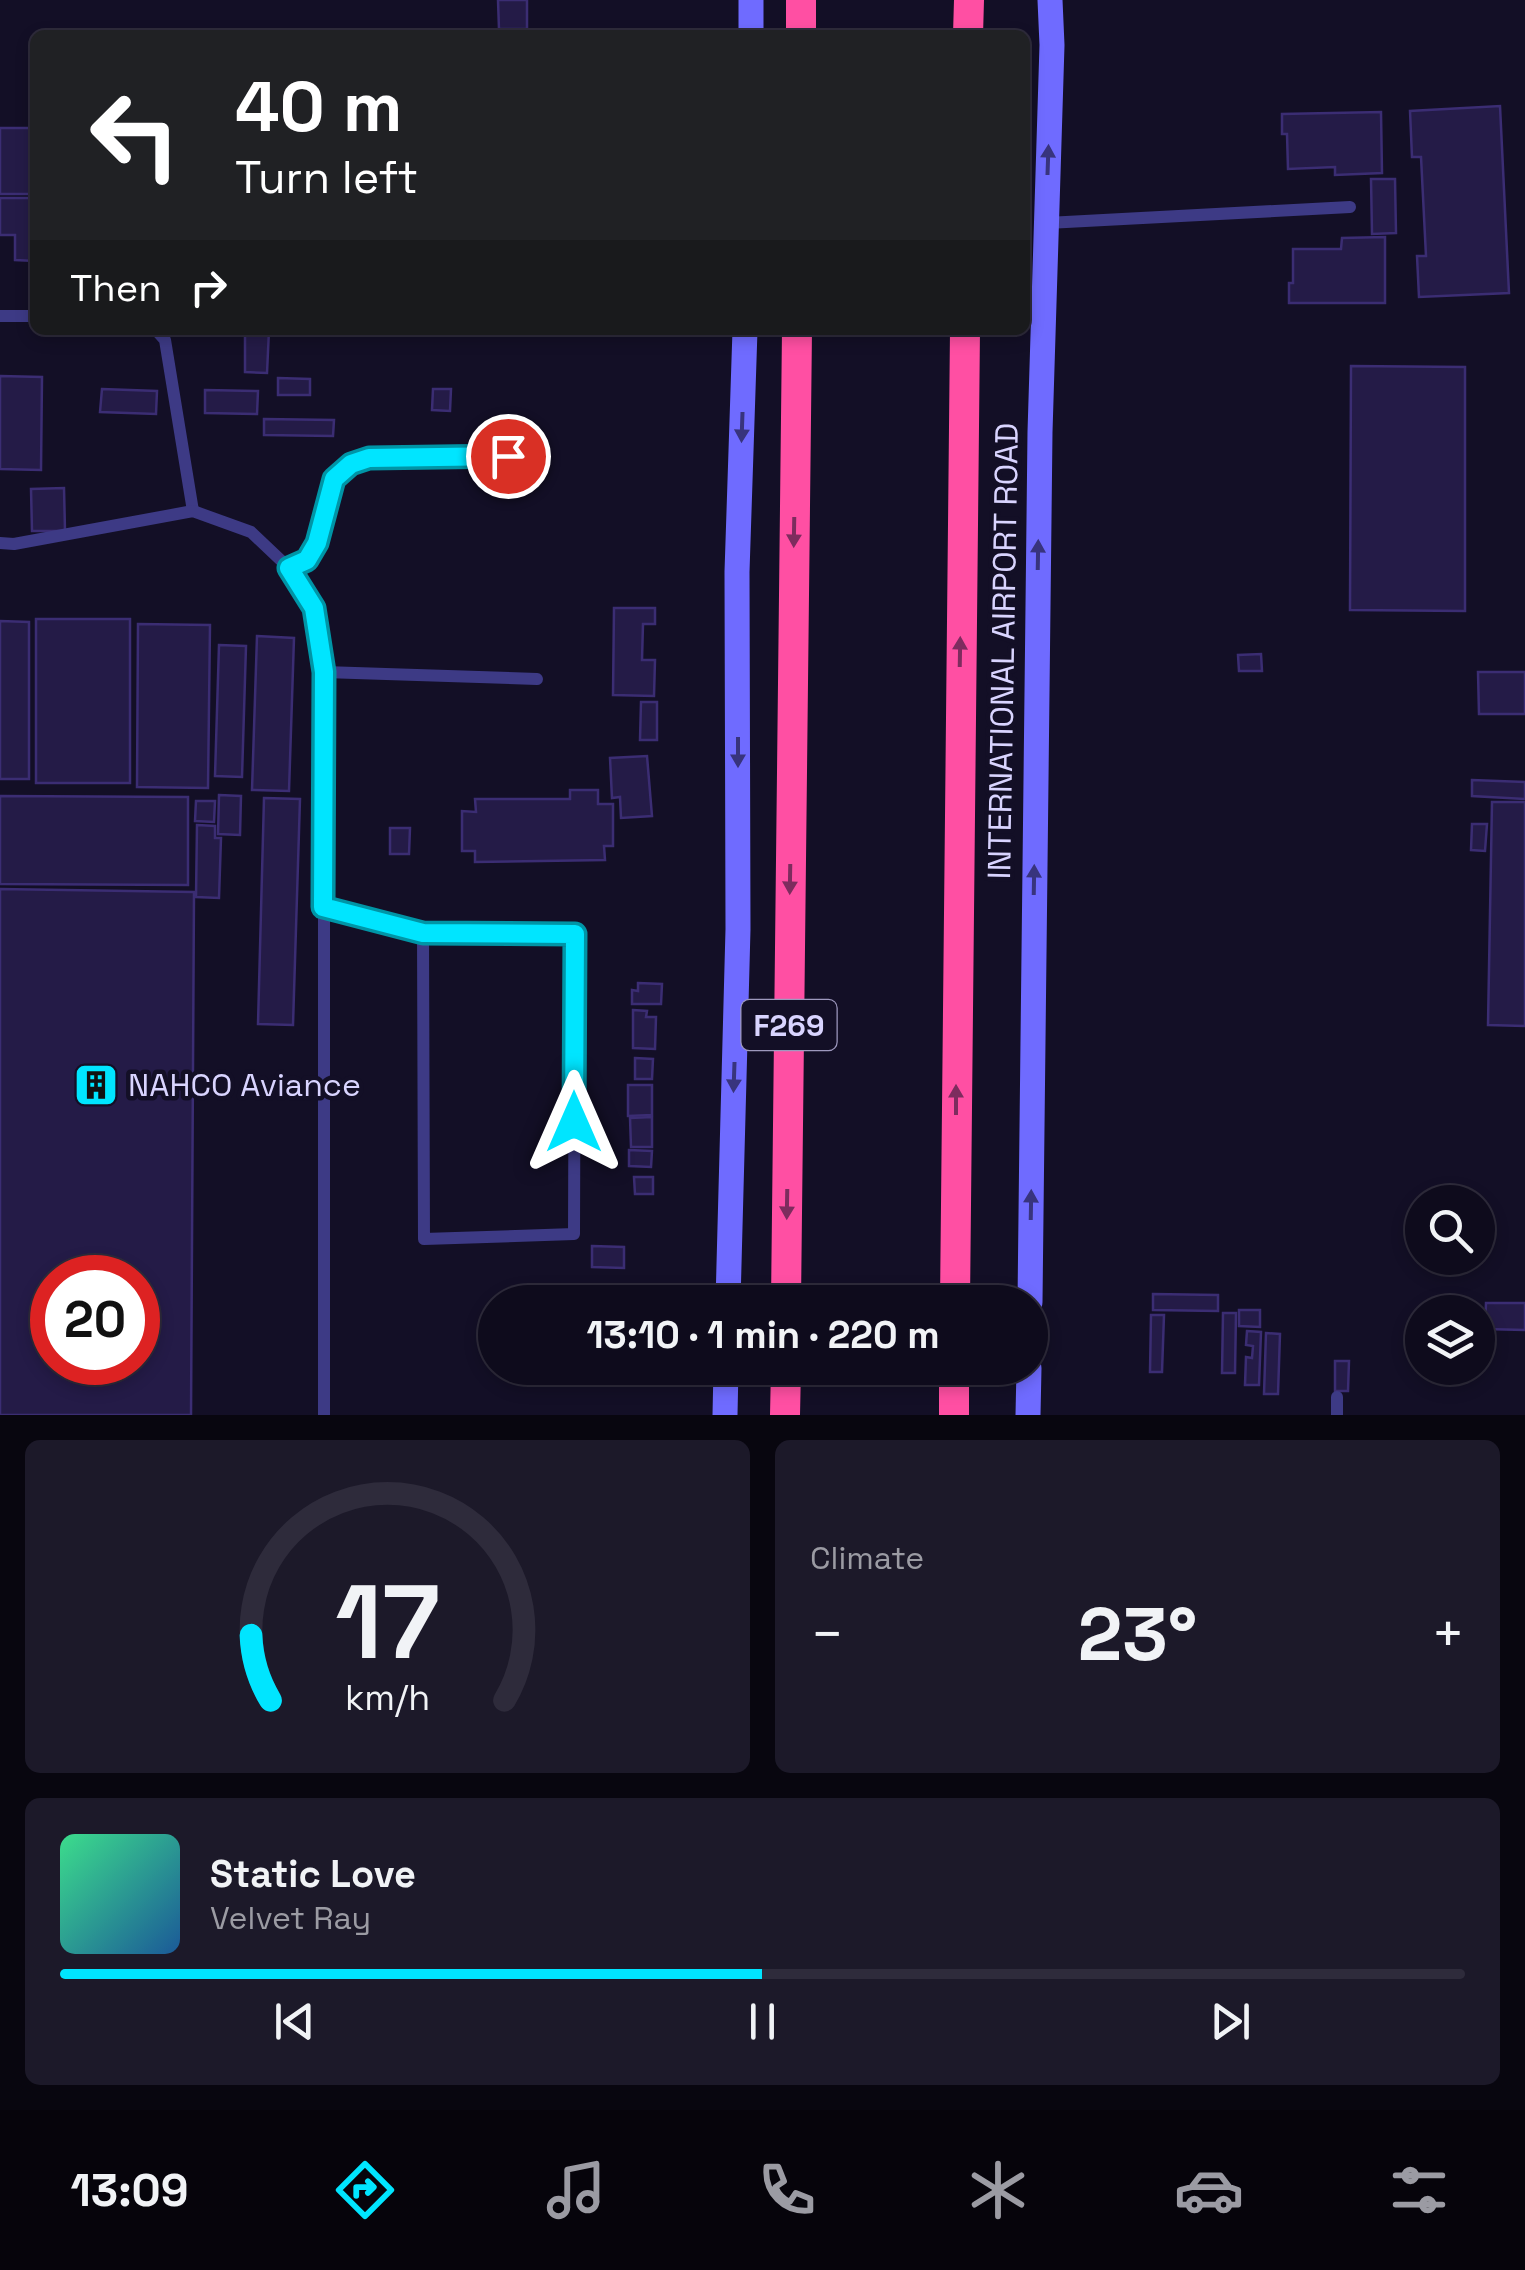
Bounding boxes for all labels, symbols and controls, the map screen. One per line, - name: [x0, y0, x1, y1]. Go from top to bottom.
- text: 40 m: [235, 62, 402, 151]
- icon: left: [70, 70, 200, 200]
- one-way arrow: [1041, 144, 1057, 176]
- text: Turn left: [235, 149, 418, 206]
- icon: right: [181, 260, 236, 315]
- text: Then: [70, 264, 161, 312]
- one-way arrow: [733, 412, 749, 444]
- pin: [466, 414, 551, 499]
- street label: INTERNATIONAL AIRPORT ROAD: [979, 422, 1027, 880]
- icon: arrive: [481, 429, 536, 484]
- one-way arrow: [786, 517, 802, 549]
- one-way arrow: [1031, 539, 1047, 571]
- one-way arrow: [953, 635, 969, 667]
- one-way arrow: [730, 737, 746, 769]
- one-way arrow: [782, 864, 798, 896]
- one-way arrow: [1026, 864, 1042, 896]
- road number: F269: [742, 1000, 836, 1050]
- building icon: NAHCO Aviance: [73, 1062, 119, 1108]
- one-way arrow: [726, 1062, 742, 1094]
- place label: NAHCO Aviance: [128, 1065, 361, 1105]
- position arrow: [522, 1070, 626, 1174]
- one-way arrow: [949, 1084, 965, 1116]
- map controls: [1405, 1185, 1495, 1385]
- button: search: [1405, 1185, 1495, 1275]
- one-way arrow: [779, 1189, 795, 1221]
- one-way arrow: [1023, 1189, 1039, 1221]
- speed limit sign: 20: [30, 1255, 160, 1385]
- button: layers: [1405, 1295, 1495, 1385]
- text: 13:10 · 1 min · 220 m: [586, 1311, 940, 1359]
- text: Climate: [810, 1538, 924, 1578]
- text: 17: [335, 1556, 440, 1688]
- text: 23°: [1078, 1586, 1197, 1682]
- text: −: [810, 1599, 844, 1669]
- text: +: [1431, 1599, 1465, 1669]
- text: km/h: [345, 1675, 430, 1720]
- text: Static Love: [210, 1850, 416, 1898]
- text: Velvet Ray: [210, 1898, 371, 1938]
- icon: previous: [267, 1994, 322, 2049]
- icon: pause: [735, 1994, 790, 2049]
- icon: next: [1203, 1994, 1258, 2049]
- icon: directions: [330, 2155, 400, 2225]
- icon: music: [541, 2155, 611, 2225]
- icon: phone: [752, 2155, 822, 2225]
- icon: climate: [963, 2155, 1033, 2225]
- icon: car: [1174, 2155, 1244, 2225]
- icon: filters: [1384, 2155, 1454, 2225]
- text: 13:09: [70, 2162, 189, 2219]

